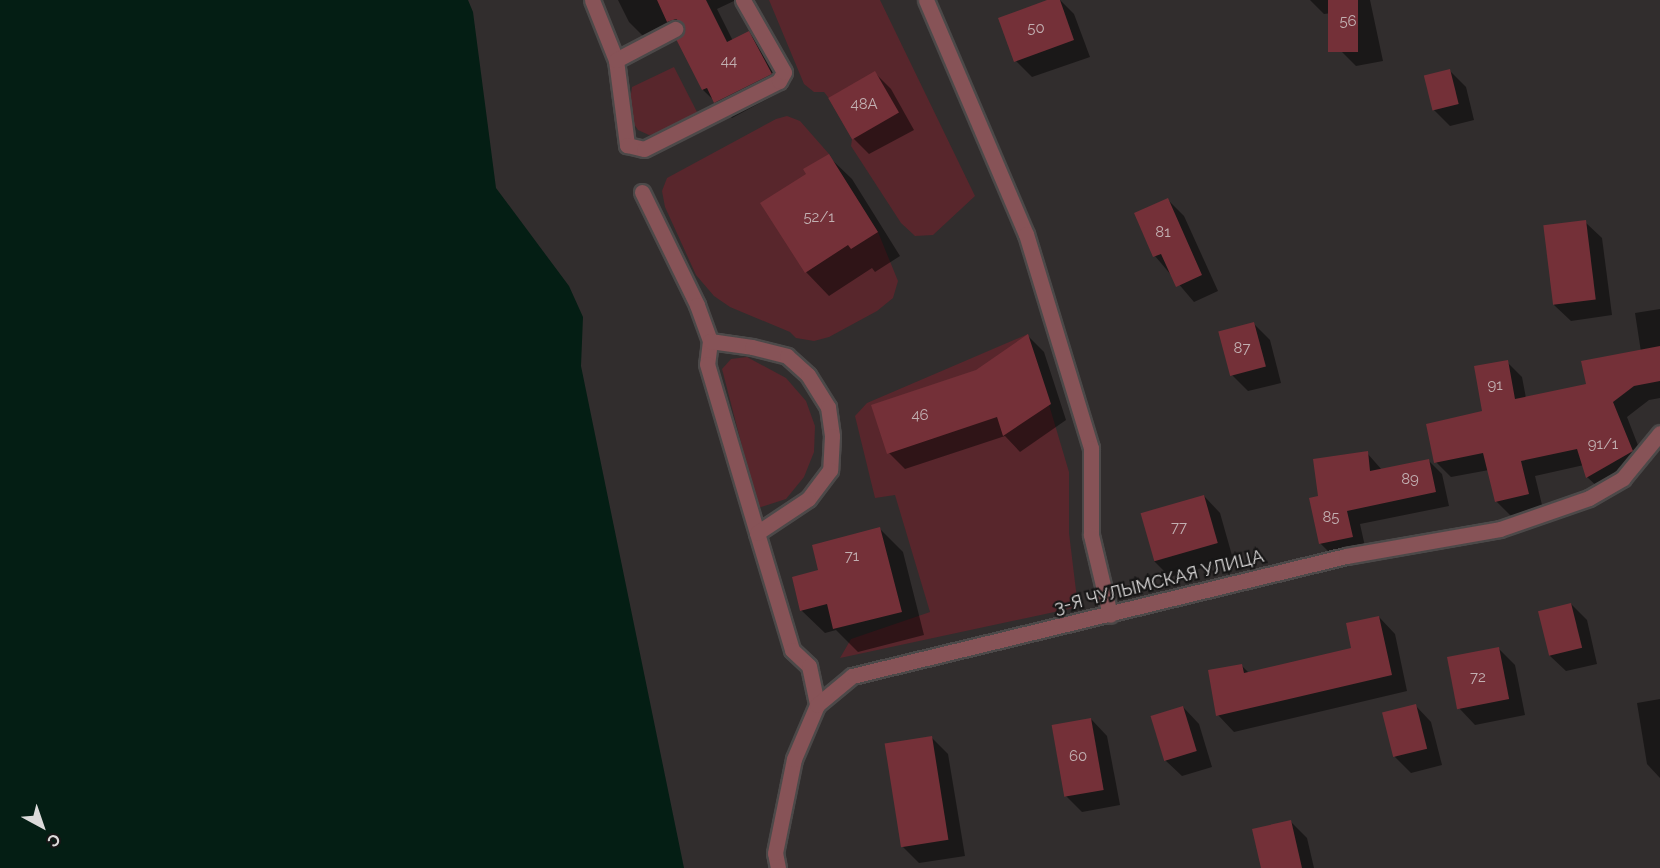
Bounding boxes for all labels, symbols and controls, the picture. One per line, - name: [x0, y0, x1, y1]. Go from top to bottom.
- house number: 56: [1339, 13, 1357, 31]
- house number: 50: [1027, 20, 1045, 38]
- house number: 44: [721, 53, 737, 71]
- house number: 48А: [850, 96, 878, 114]
- house number: 52/1: [803, 209, 835, 227]
- house number: 81: [1155, 224, 1171, 242]
- house number: 87: [1234, 340, 1250, 358]
- house number: 91: [1487, 377, 1503, 395]
- house number: 46: [911, 407, 929, 425]
- house number: 91/1: [1588, 436, 1618, 454]
- house number: 89: [1401, 471, 1419, 489]
- house number: 85: [1322, 509, 1340, 527]
- house number: 77: [1171, 519, 1187, 537]
- street label: 3-Я ЧУЛЫМСКАЯ УЛИЦА: [1052, 545, 1266, 619]
- house number: 71: [845, 548, 859, 566]
- house number: 72: [1470, 669, 1486, 687]
- house number: 60: [1069, 748, 1087, 766]
- north arrow: [12, 796, 72, 856]
- text: С: [44, 829, 64, 851]

